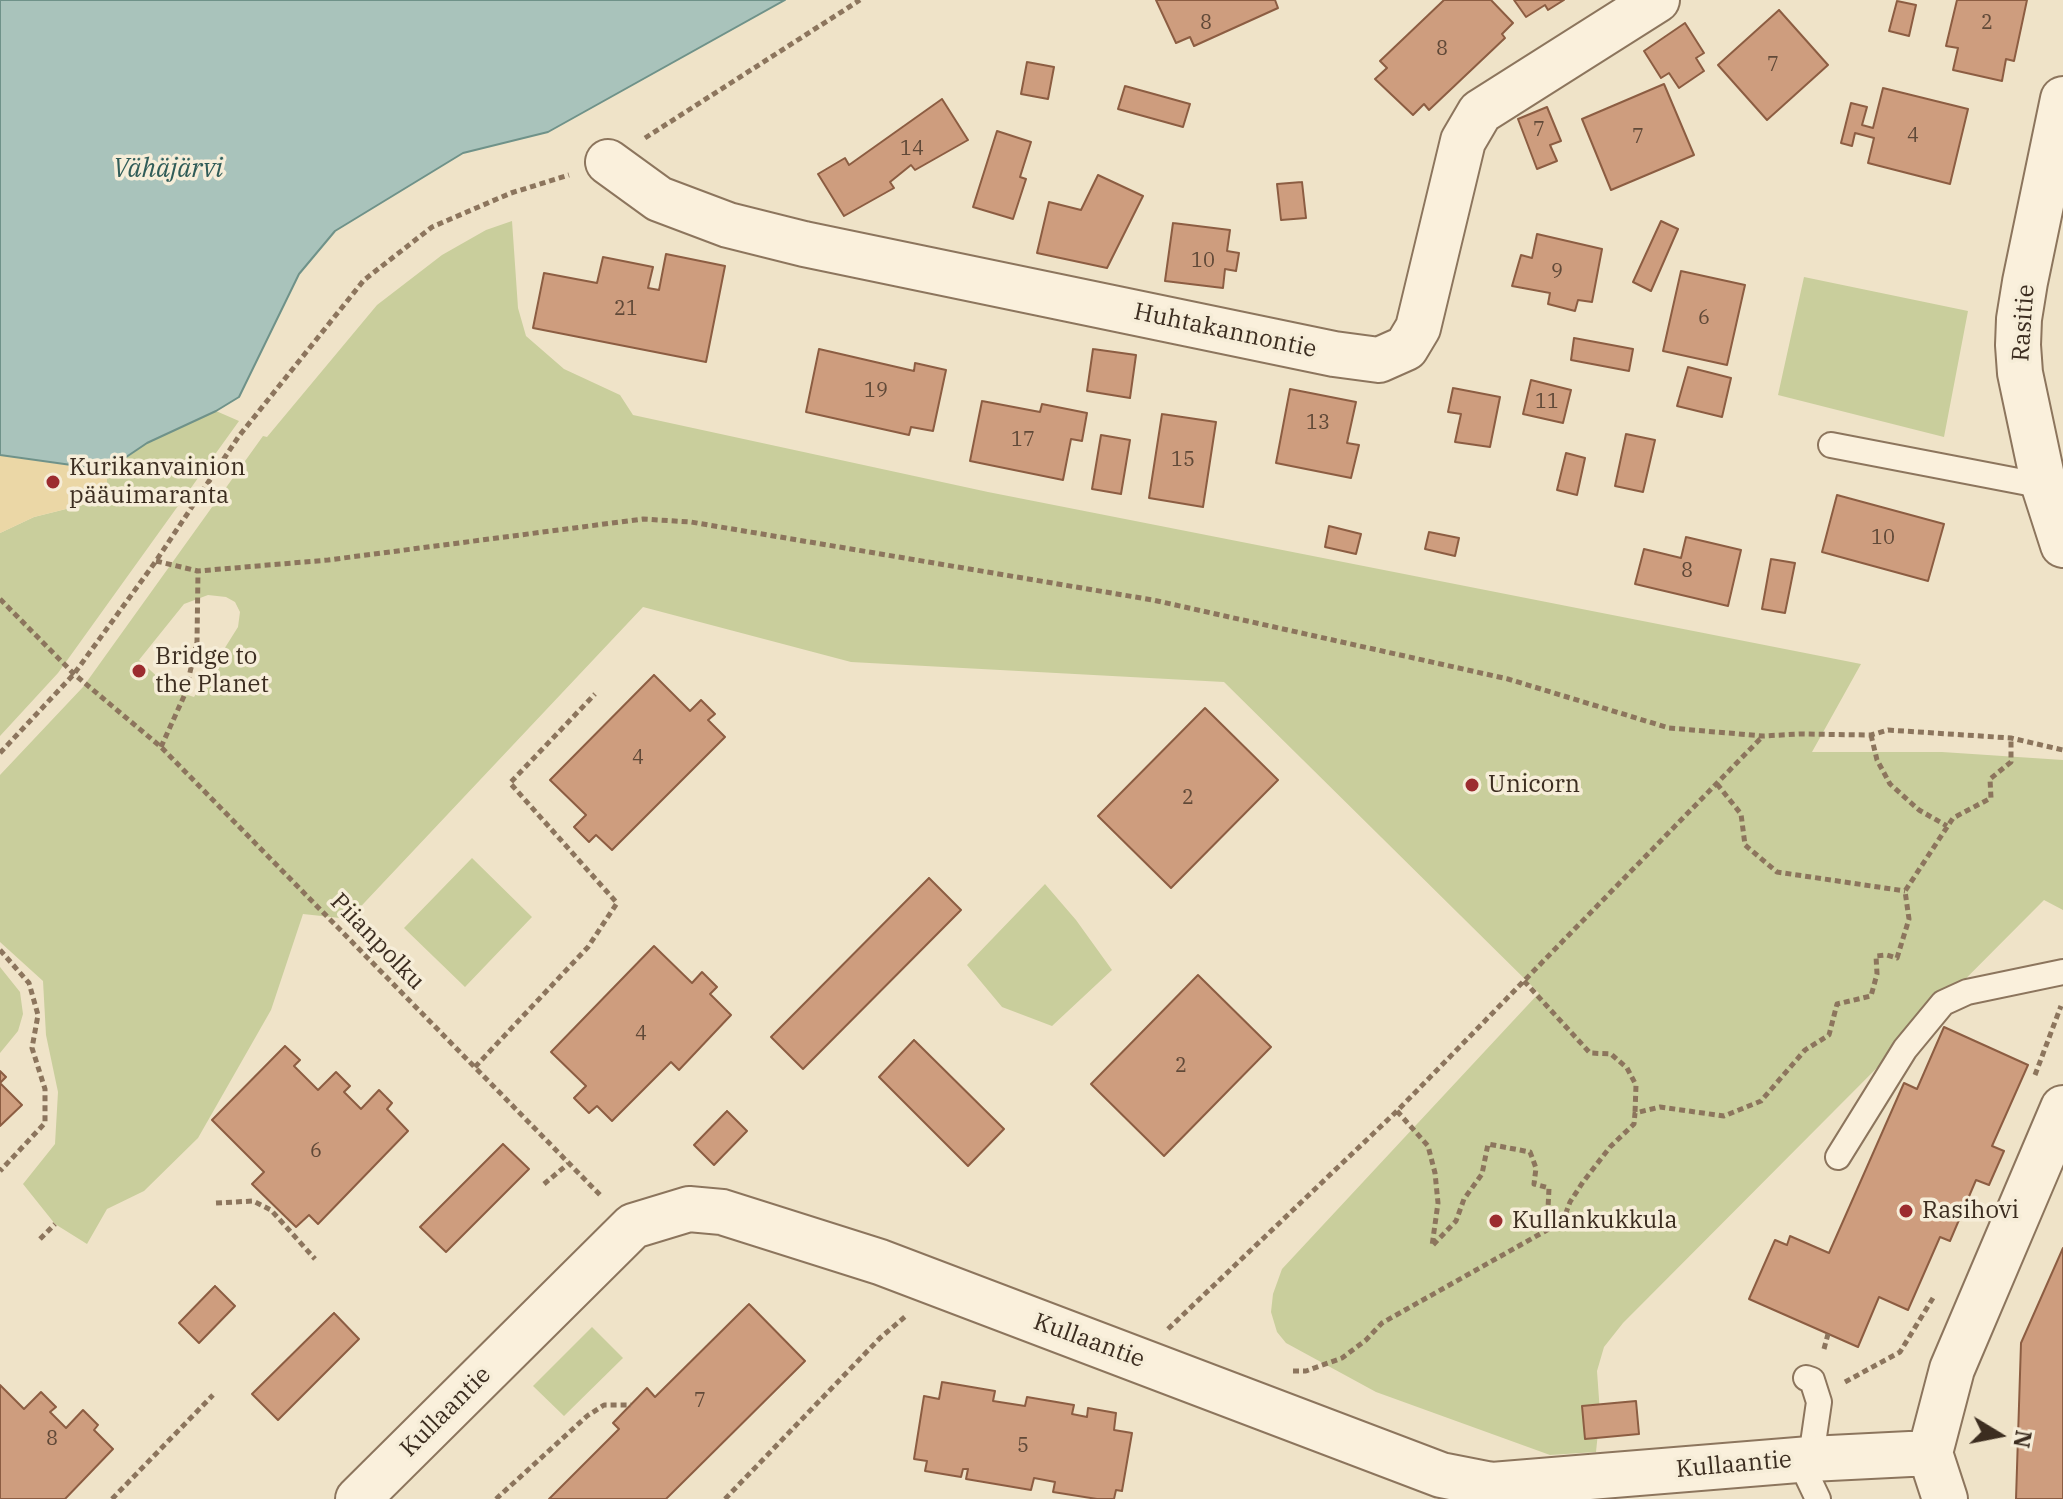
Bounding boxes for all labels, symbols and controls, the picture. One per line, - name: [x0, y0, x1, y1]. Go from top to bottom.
- house number: 8: [1200, 11, 1212, 35]
- house number: 2: [1981, 11, 1993, 35]
- house number: 8: [1436, 37, 1448, 61]
- house number: 7: [1767, 53, 1779, 77]
- house number: 7: [1533, 118, 1545, 142]
- house number: 4: [1907, 124, 1919, 148]
- house number: 7: [1632, 125, 1644, 149]
- house number: 14: [900, 137, 924, 161]
- water label: Vähäjärvi: [113, 153, 223, 185]
- house number: 10: [1191, 249, 1215, 273]
- house number: 9: [1551, 260, 1563, 284]
- street label: Rasitie: [2007, 283, 2041, 363]
- house number: 21: [614, 297, 638, 321]
- street label: Huhtakannontie: [1131, 298, 1319, 364]
- house number: 6: [1698, 306, 1710, 330]
- house number: 19: [864, 379, 888, 403]
- house number: 11: [1535, 390, 1559, 414]
- house number: 13: [1306, 411, 1330, 435]
- house number: 17: [1011, 428, 1035, 452]
- house number: 15: [1171, 448, 1195, 472]
- place label: Kurikanvainion pääuimaranta: [69, 454, 245, 510]
- marker: Kurikanvainion pääuimaranta: [44, 473, 62, 491]
- house number: 10: [1871, 526, 1895, 550]
- house number: 8: [1681, 559, 1693, 583]
- place label: Bridge to the Planet: [155, 643, 269, 699]
- marker: Bridge to the Planet: [130, 662, 148, 680]
- house number: 4: [632, 746, 644, 770]
- place label: Unicorn: [1488, 771, 1580, 799]
- marker: Unicorn: [1463, 776, 1481, 794]
- house number: 2: [1182, 786, 1194, 810]
- street label: Piianpolku: [324, 888, 430, 996]
- house number: 4: [635, 1022, 647, 1046]
- house number: 2: [1175, 1054, 1187, 1078]
- house number: 6: [310, 1139, 322, 1163]
- place label: Rasihovi: [1922, 1197, 2019, 1225]
- marker: Rasihovi: [1897, 1202, 1915, 1220]
- place label: Kullankukkula: [1512, 1207, 1678, 1235]
- marker: Kullankukkula: [1487, 1212, 1505, 1230]
- street label: Kullaantie: [1030, 1308, 1148, 1374]
- street label: Kullaantie: [395, 1361, 497, 1463]
- house number: 7: [694, 1389, 706, 1413]
- north arrow: [1959, 1395, 2039, 1475]
- house number: 8: [46, 1427, 58, 1451]
- text: N: [2007, 1428, 2039, 1450]
- house number: 5: [1017, 1434, 1029, 1458]
- street label: Kullaantie: [1675, 1446, 1793, 1484]

